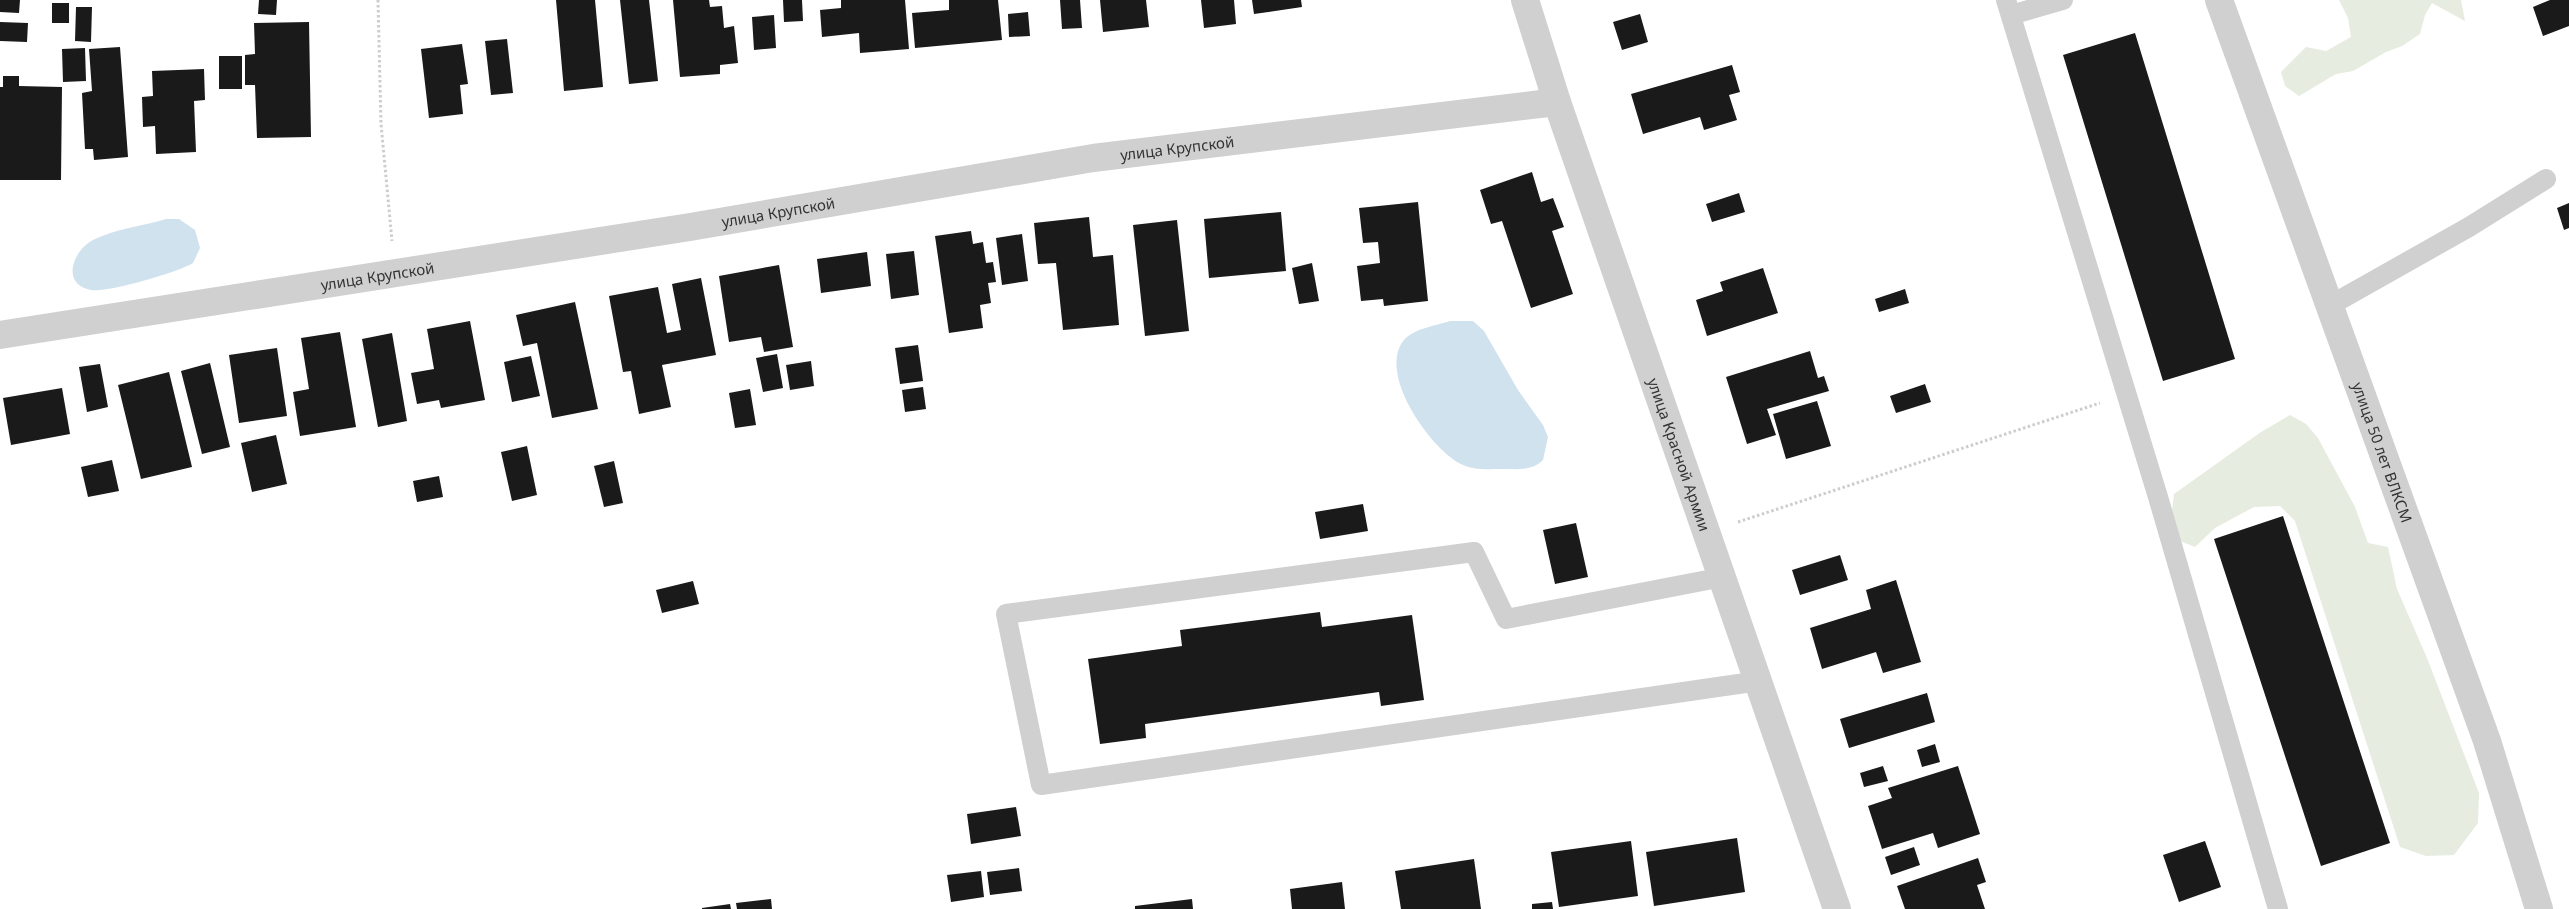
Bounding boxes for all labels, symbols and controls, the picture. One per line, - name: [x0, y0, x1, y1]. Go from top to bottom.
- street label: улица Крупской: [1119, 131, 1235, 165]
- street label: улица Крупской: [720, 192, 836, 231]
- street label: улица Крупской: [319, 257, 436, 295]
- street label: улица Красной Армии: [1643, 375, 1715, 534]
- street label: улица 50 лет ВЛКСМ: [2348, 379, 2417, 525]

